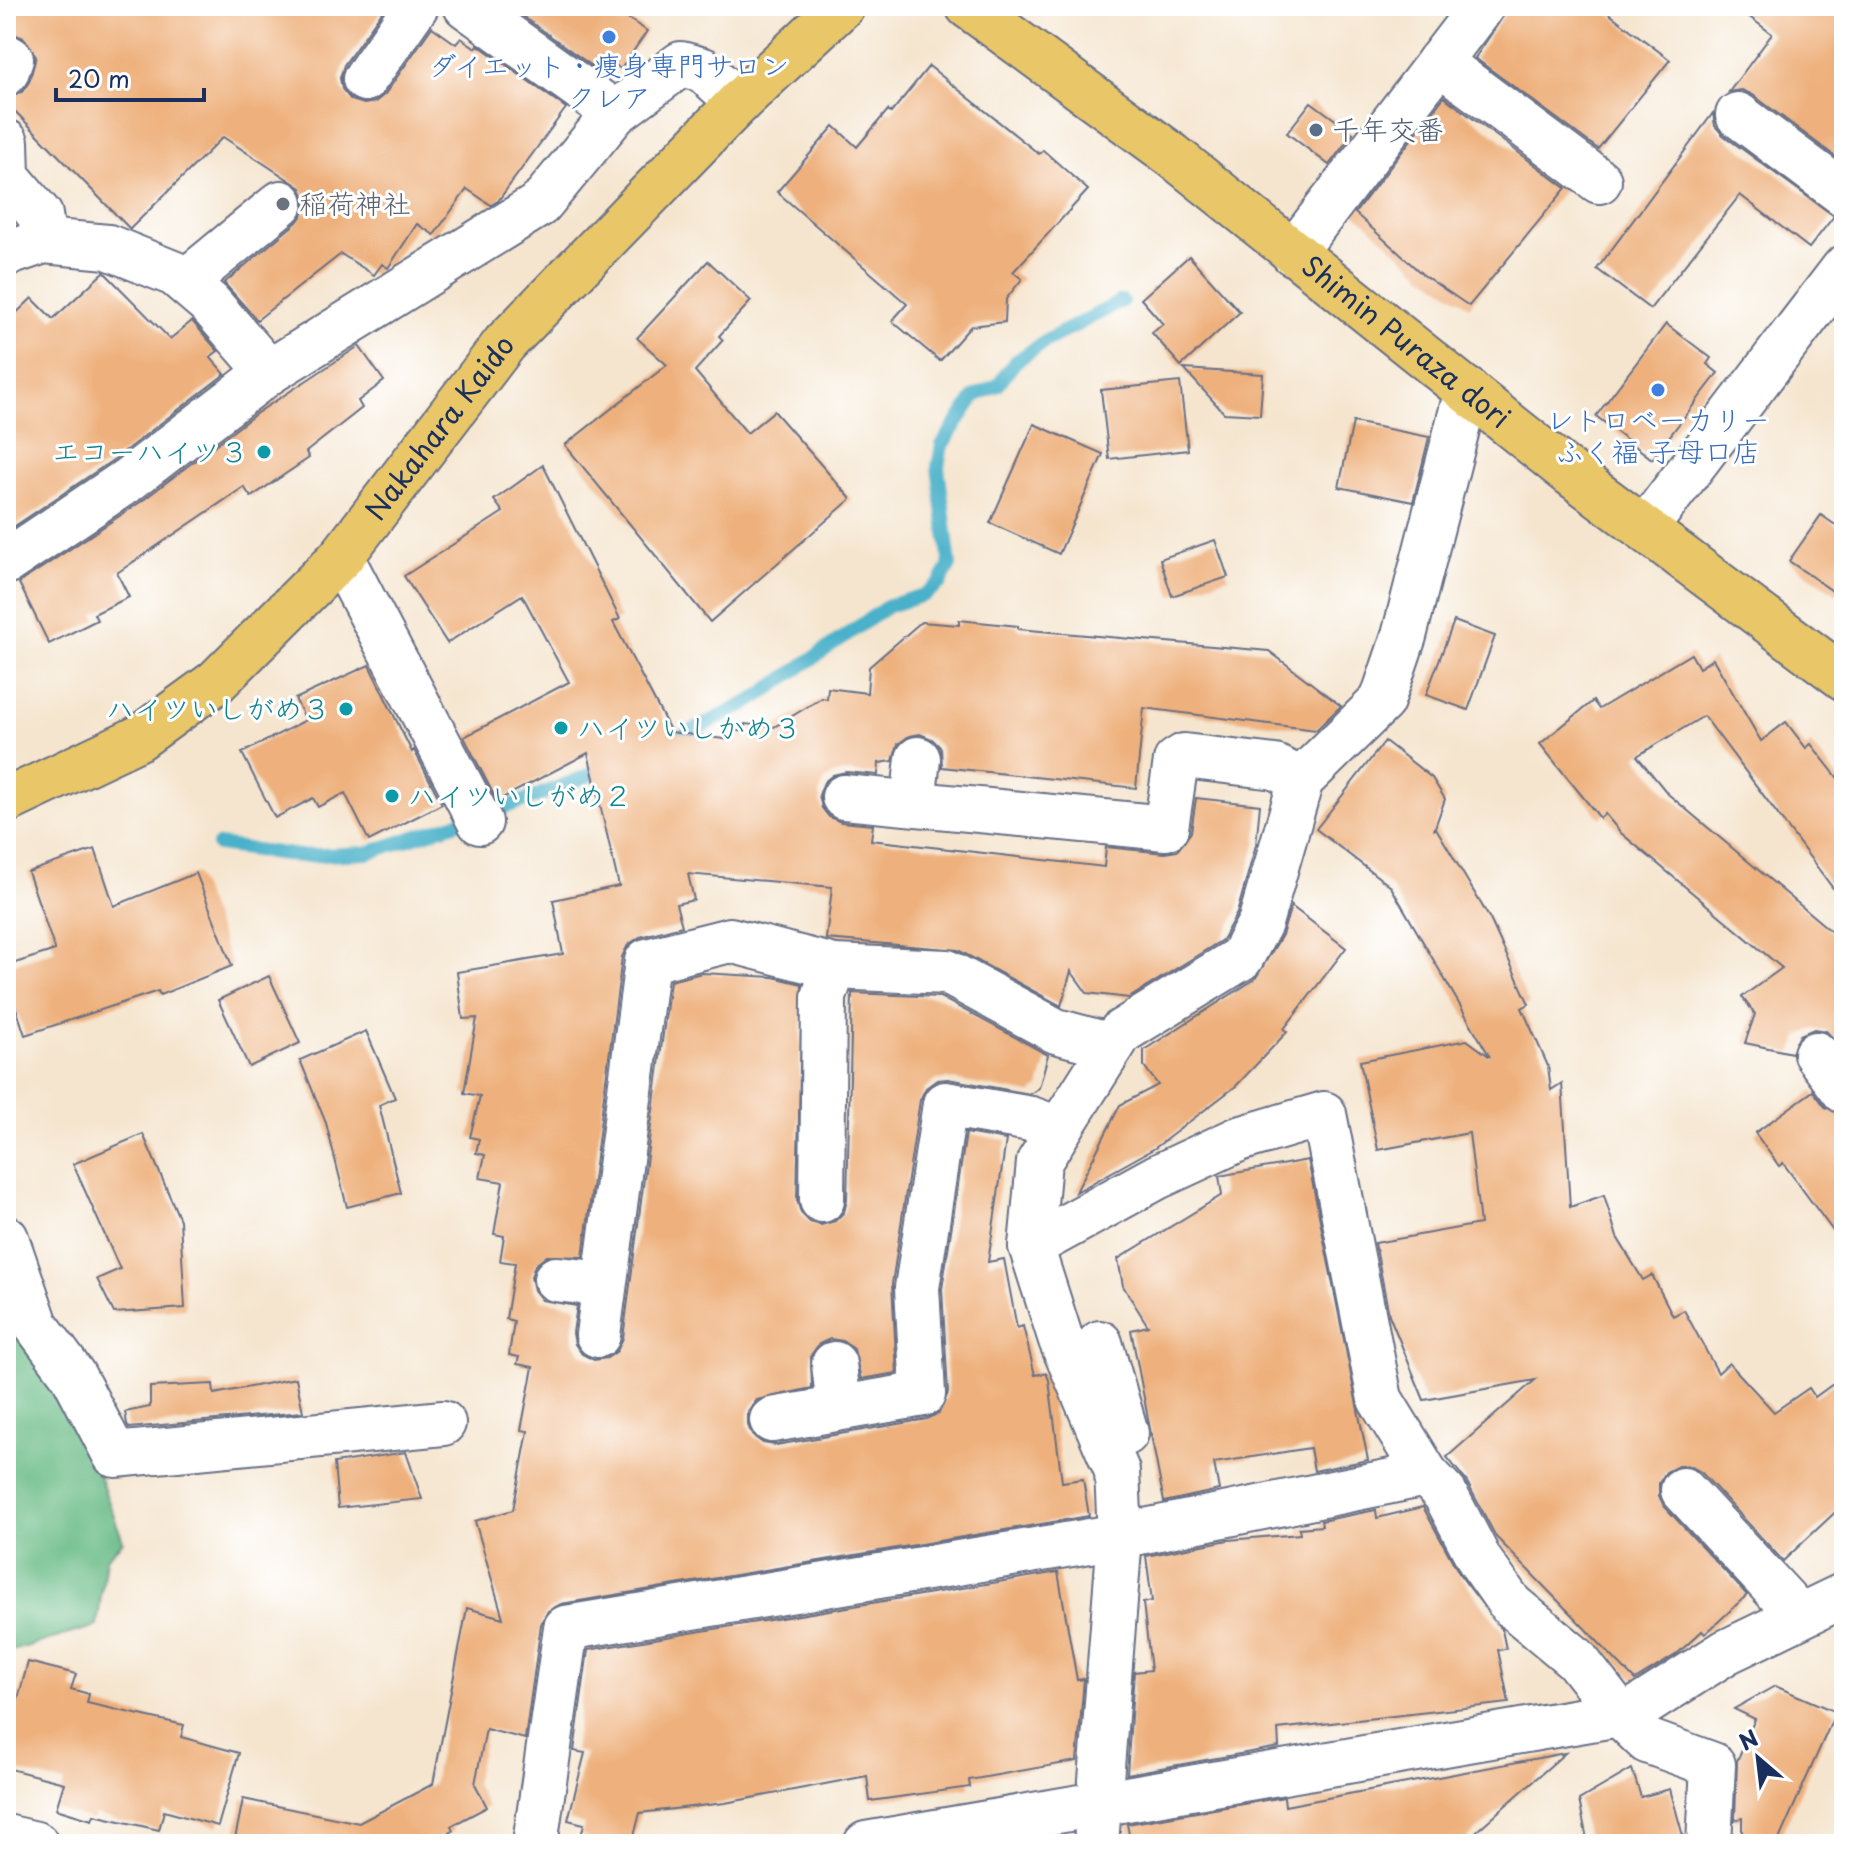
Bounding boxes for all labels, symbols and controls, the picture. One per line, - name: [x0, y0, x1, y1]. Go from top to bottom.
- marker: ダイエット・痩身専門サロン クレア: [600, 28, 618, 46]
- place label: ダイエット・痩身専門サロン クレア: [428, 43, 790, 118]
- scale bar: [56, 52, 204, 102]
- text: 20 m: [68, 60, 130, 96]
- place label: 千年交番: [1332, 107, 1444, 150]
- marker: 千年交番: [1307, 121, 1325, 139]
- place label: 稲荷神社: [299, 181, 411, 224]
- marker: 稲荷神社: [274, 195, 292, 213]
- street label: Shimin Puraza dori: [1293, 244, 1520, 438]
- street label: Nakahara Kaido: [354, 325, 524, 529]
- marker: レトロベーカリー ふく福 子母口店: [1649, 381, 1667, 399]
- place label: レトロベーカリー ふく福 子母口店: [1546, 397, 1770, 472]
- place label: エコーハイツ３: [52, 429, 248, 472]
- marker: エコーハイツ３: [255, 443, 273, 461]
- place label: ハイツいしがめ３: [106, 686, 330, 729]
- marker: ハイツいしがめ３: [337, 700, 355, 718]
- place label: ハイツいしかめ３: [577, 705, 801, 748]
- marker: ハイツいしかめ３: [552, 719, 570, 737]
- place label: ハイツいしがめ２: [408, 773, 632, 816]
- marker: ハイツいしがめ２: [383, 787, 401, 805]
- north arrow: [1718, 1718, 1798, 1798]
- text: N: [1732, 1720, 1763, 1758]

